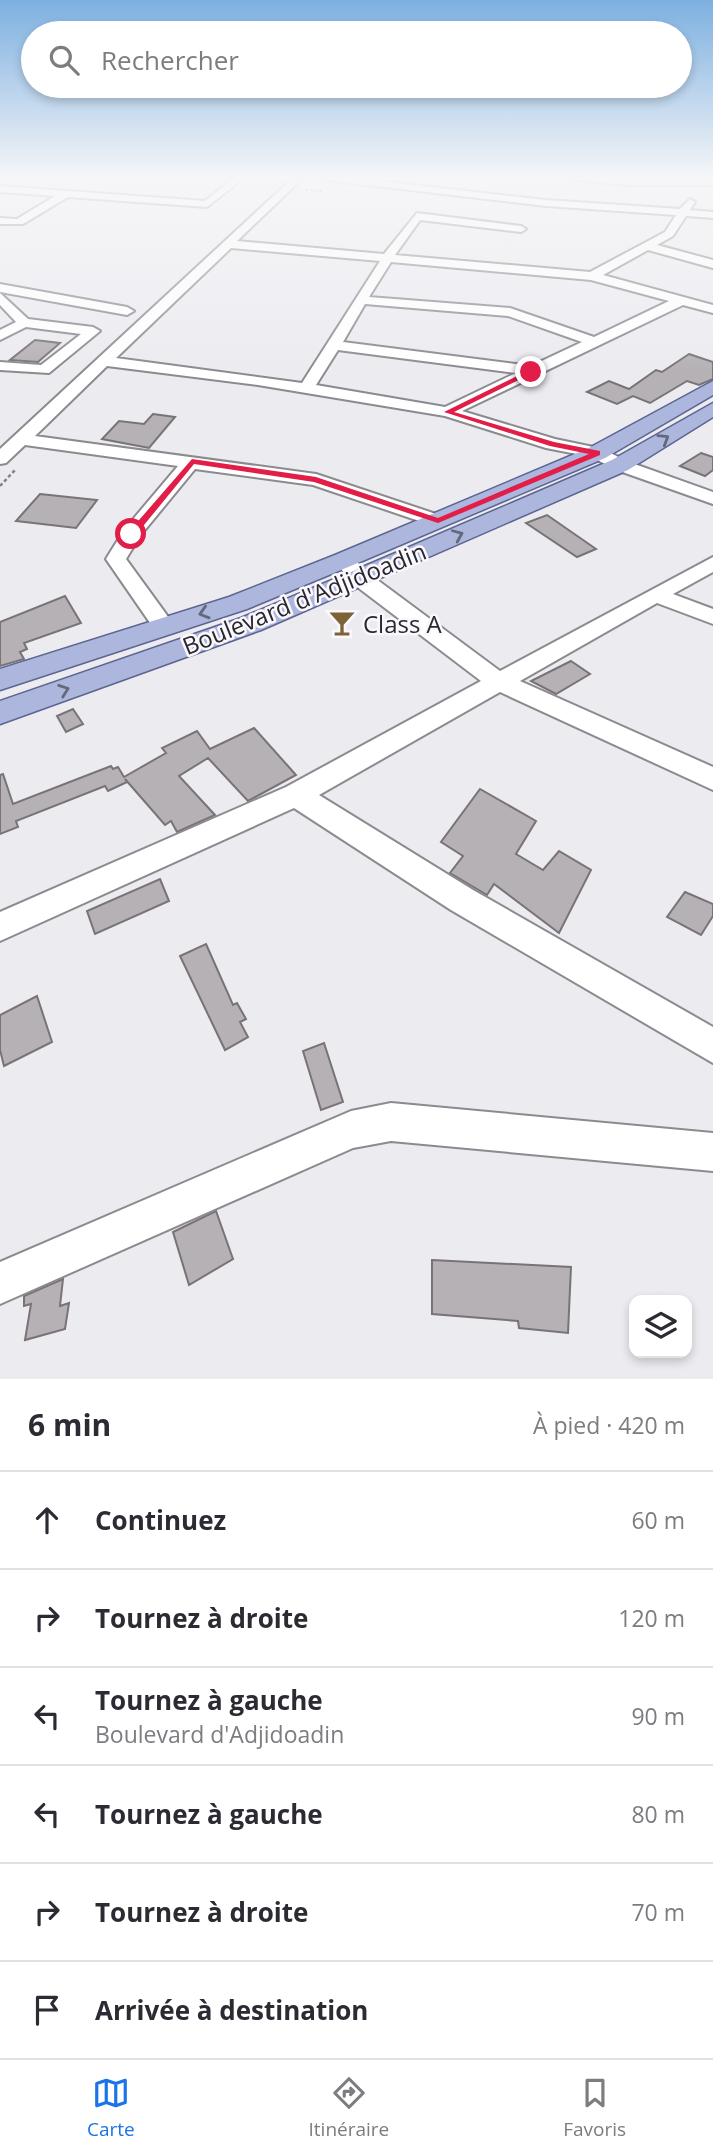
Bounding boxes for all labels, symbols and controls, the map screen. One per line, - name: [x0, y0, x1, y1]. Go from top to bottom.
- search box: [21, 21, 692, 98]
- icon: search: [45, 41, 83, 79]
- text: Rechercher: [101, 42, 239, 78]
- route end: [515, 356, 546, 387]
- one-way arrow: [656, 434, 669, 447]
- route start: [115, 518, 146, 549]
- one-way arrow: [452, 530, 464, 544]
- street label: Boulevard d'Adjidoadin: [177, 534, 431, 662]
- one-way arrow: [198, 604, 210, 619]
- place label: Class A: [363, 607, 443, 640]
- bar icon: Class A: [327, 608, 357, 638]
- one-way arrow: [58, 684, 70, 698]
- map controls: [629, 1295, 692, 1358]
- button: layers: [629, 1295, 692, 1358]
- text: 6 min: [28, 1404, 111, 1445]
- text: À pied · 420 m: [533, 1409, 685, 1441]
- icon: ahead: [28, 1501, 66, 1539]
- text: Continuez: [95, 1502, 226, 1538]
- text: 60 m: [631, 1504, 685, 1536]
- icon: right: [28, 1599, 66, 1637]
- text: Tournez à droite: [95, 1600, 308, 1636]
- text: 120 m: [618, 1602, 685, 1634]
- text: Tournez à gauche: [95, 1682, 323, 1718]
- icon: left: [28, 1697, 66, 1735]
- text: 90 m: [631, 1700, 685, 1732]
- text: Boulevard d'Adjidoadin: [95, 1718, 344, 1750]
- icon: left: [28, 1795, 66, 1833]
- text: Tournez à gauche: [95, 1796, 323, 1832]
- text: 80 m: [631, 1798, 685, 1830]
- icon: right: [28, 1893, 66, 1931]
- text: Tournez à droite: [95, 1894, 308, 1930]
- text: 70 m: [631, 1896, 685, 1928]
- icon: arrive: [28, 1991, 66, 2029]
- text: Arrivée à destination: [95, 1992, 368, 2028]
- tab: Carte: [87, 2074, 135, 2142]
- tab: Itinéraire: [309, 2074, 389, 2142]
- tab: Favoris: [563, 2074, 626, 2142]

